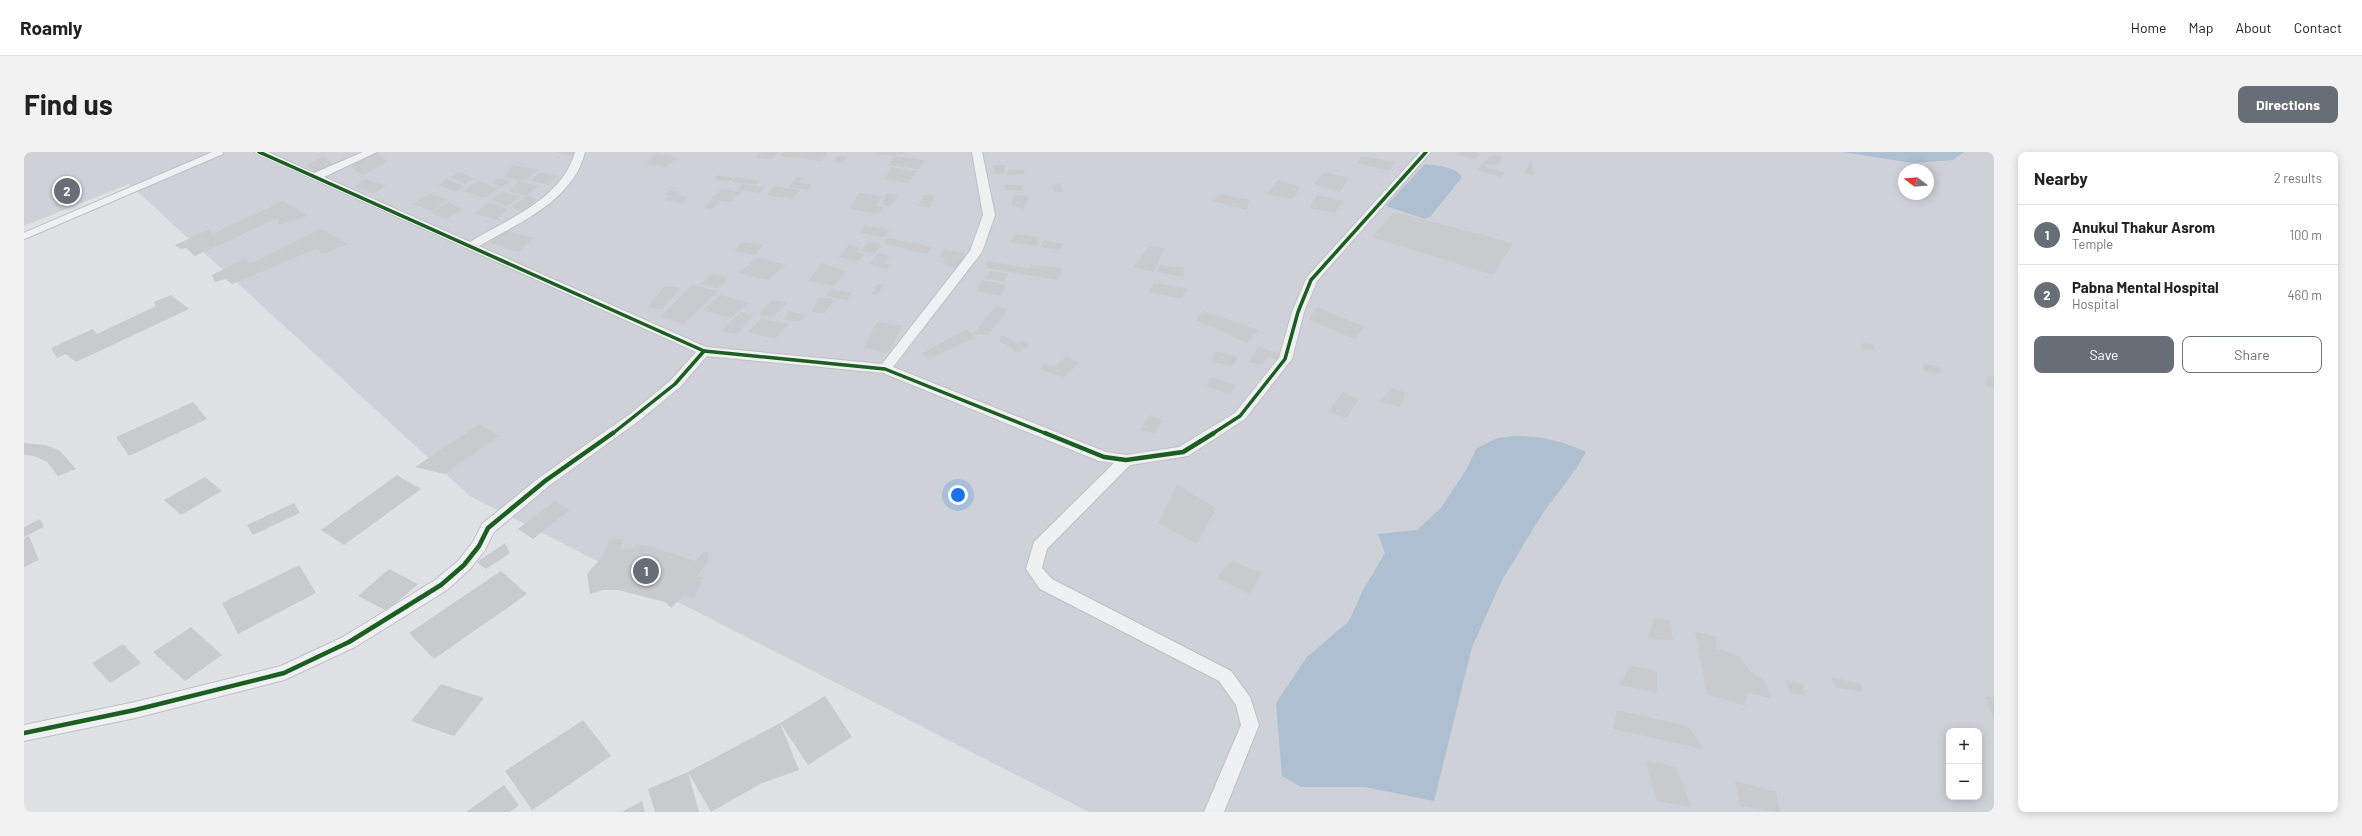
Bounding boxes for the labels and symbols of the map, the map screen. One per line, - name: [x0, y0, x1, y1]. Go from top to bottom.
- north arrow: [1898, 164, 1934, 200]
- pin: 2: [54, 176, 80, 206]
- your location: [948, 485, 968, 505]
- pin: 1: [633, 556, 659, 586]

